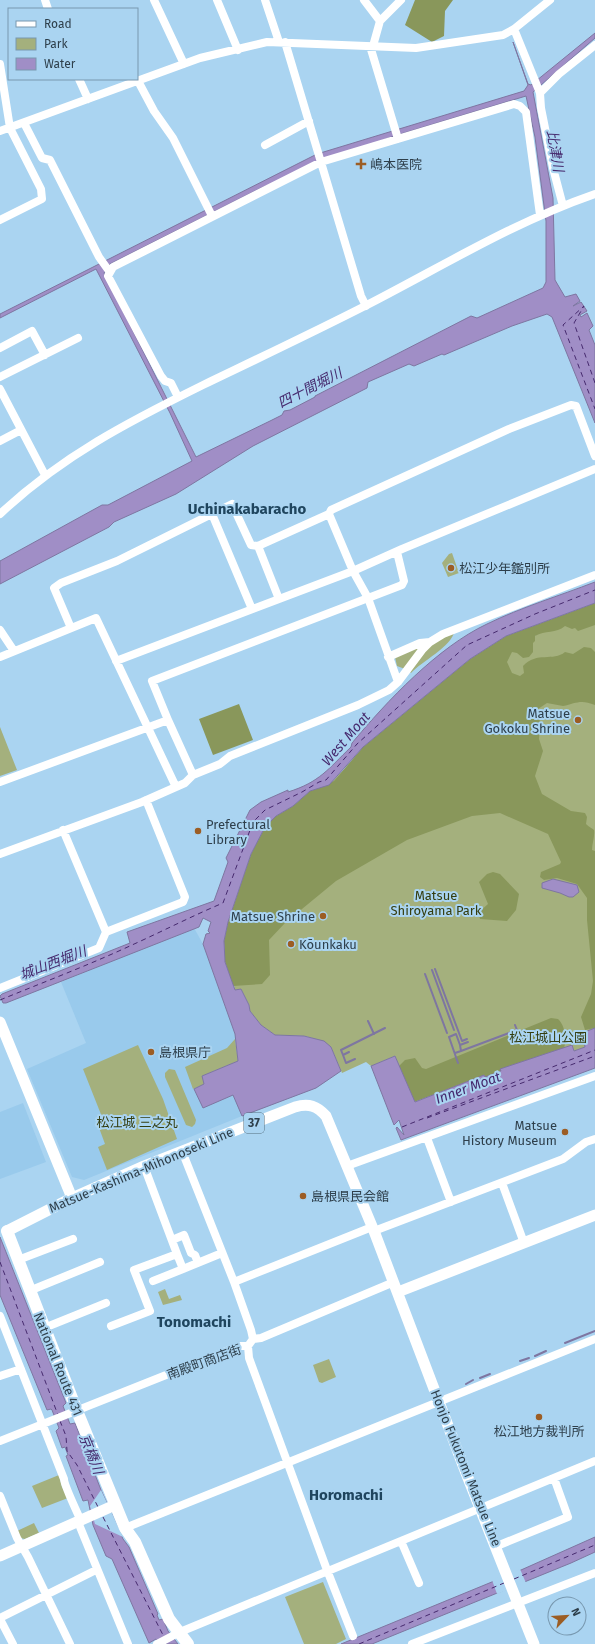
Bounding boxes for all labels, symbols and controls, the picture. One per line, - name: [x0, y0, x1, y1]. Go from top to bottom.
- legend: [8, 8, 138, 80]
- text: Road: [44, 17, 72, 31]
- text: Park: [44, 37, 68, 51]
- text: Water: [44, 57, 76, 71]
- water label: 比津川: [543, 129, 567, 175]
- place label: 嶋本医院: [370, 157, 422, 172]
- marker: 嶋本医院: [355, 158, 367, 170]
- water label: 四十間堀川: [275, 364, 347, 411]
- district label: Uchinakabaracho: [188, 500, 306, 518]
- place label: 松江少年鑑別所: [459, 561, 550, 576]
- marker: 松江少年鑑別所: [446, 563, 456, 573]
- place label: Matsue Gokoku Shrine: [484, 706, 570, 736]
- water label: West Moat: [318, 709, 374, 769]
- marker: Matsue Gokoku Shrine: [573, 715, 583, 725]
- place label: Prefectural Library: [206, 817, 270, 847]
- marker: Prefectural Library: [193, 826, 203, 836]
- park label: Matsue Shiroyama Park: [390, 888, 482, 918]
- place label: Matsue Shrine: [231, 909, 315, 924]
- marker: Matsue Shrine: [318, 911, 328, 921]
- place label: Kōunkaku: [299, 937, 357, 952]
- marker: Kōunkaku: [286, 939, 296, 949]
- water label: 城山西堀川: [17, 942, 91, 983]
- park label: 松江城山公園: [509, 1030, 587, 1045]
- place label: 島根県庁: [159, 1045, 211, 1060]
- marker: 島根県庁: [146, 1047, 156, 1057]
- water label: Inner Moat: [433, 1068, 503, 1108]
- road number: 37: [244, 1113, 264, 1133]
- park label: 松江城 三之丸: [96, 1115, 178, 1130]
- place label: Matsue History Museum: [462, 1118, 557, 1148]
- street label: Matsue-Kashima-Mihonoseki Line: [46, 1124, 236, 1216]
- marker: Matsue History Museum: [560, 1127, 570, 1137]
- place label: 島根県民会館: [311, 1189, 389, 1204]
- marker: 島根県民会館: [298, 1191, 308, 1201]
- street label: National Route 431: [30, 1310, 86, 1418]
- district label: Tonomachi: [157, 1313, 231, 1331]
- street label: 南殿町商店街: [165, 1342, 243, 1382]
- street label: Honjo Fukutomi Matsue Line: [428, 1388, 504, 1548]
- marker: 松江地方裁判所: [534, 1412, 544, 1422]
- place label: 松江地方裁判所: [493, 1424, 585, 1439]
- water label: 京橋川: [75, 1431, 107, 1479]
- district label: Horomachi: [309, 1486, 383, 1504]
- north arrow: [547, 1596, 587, 1636]
- text: N: [568, 1606, 583, 1618]

